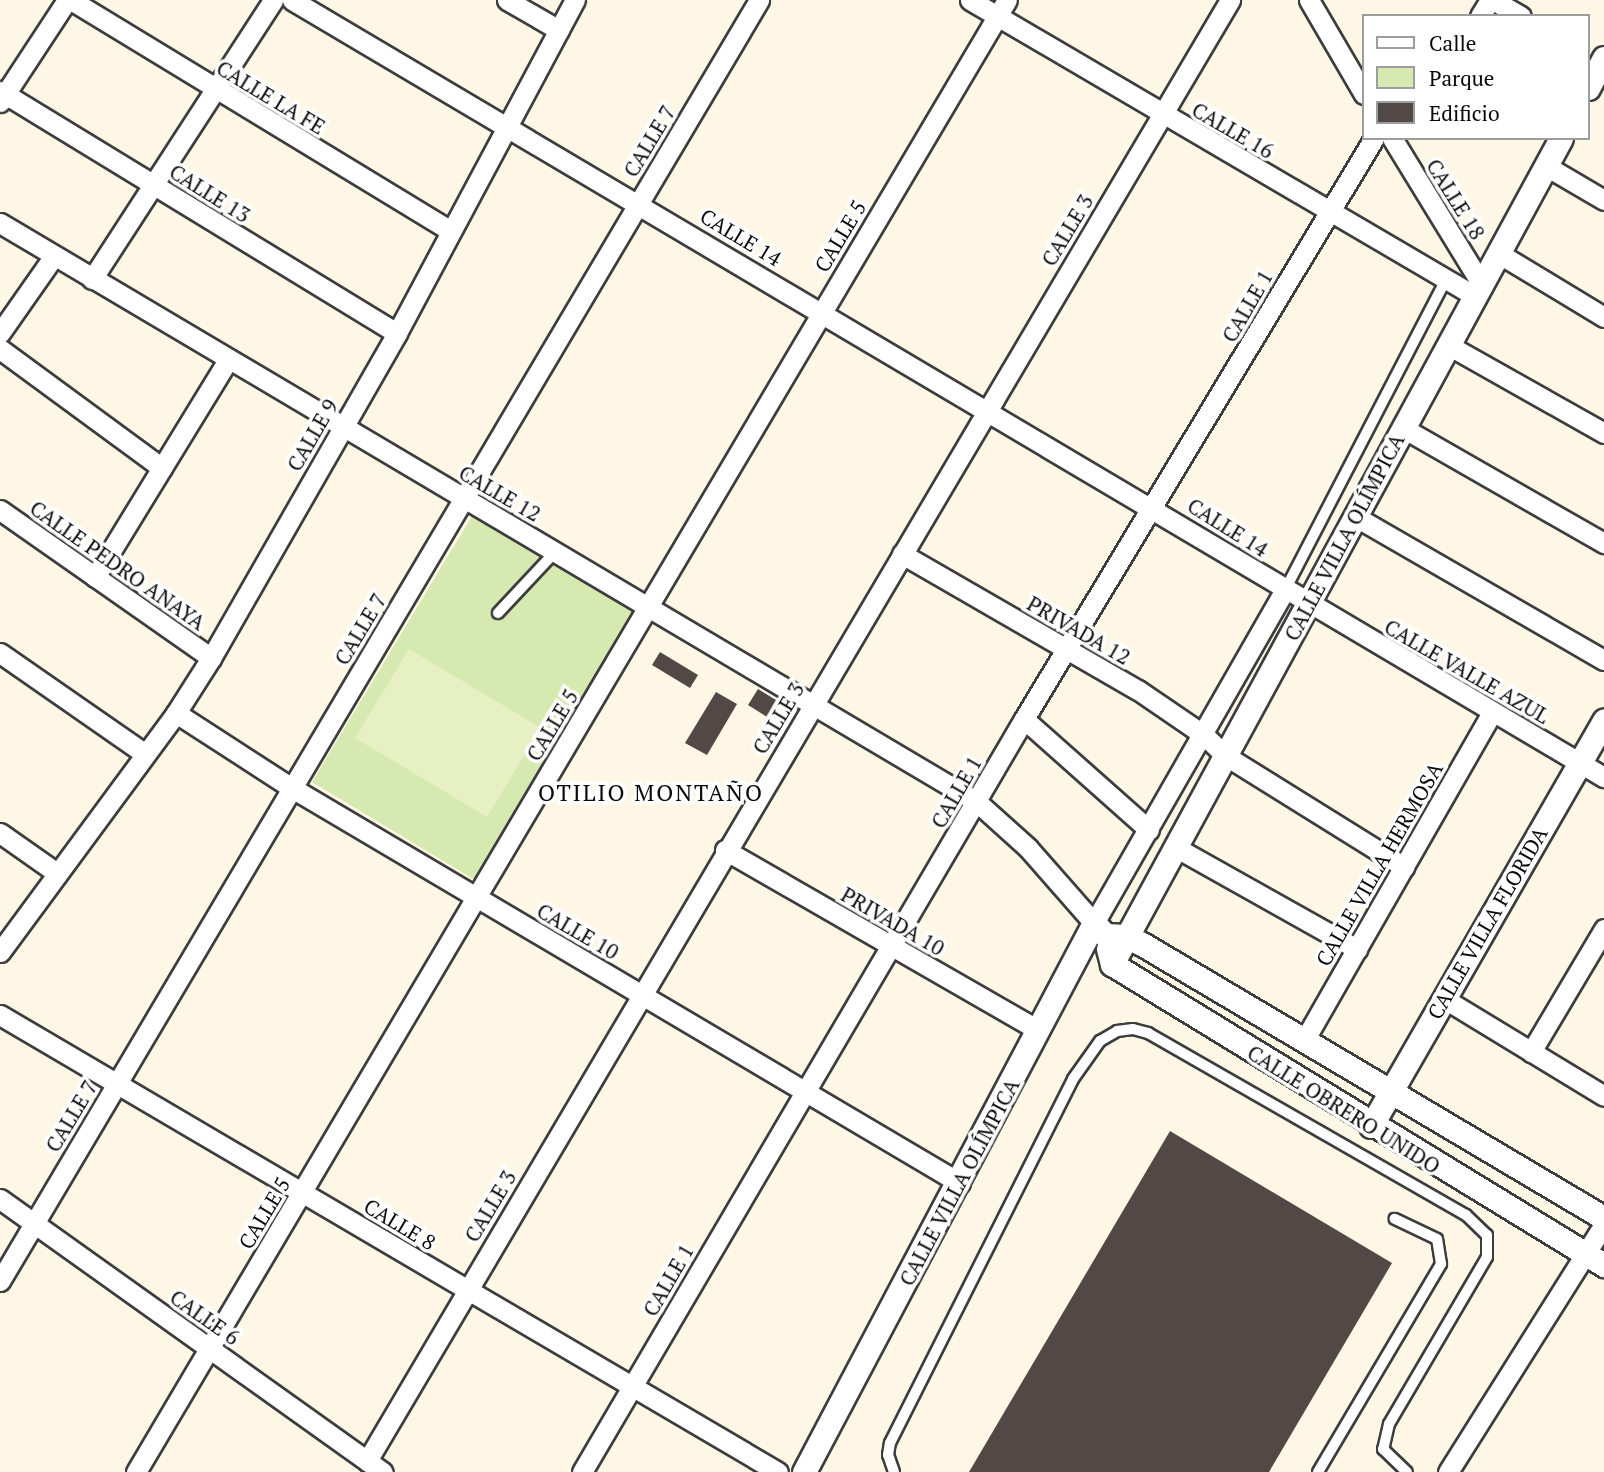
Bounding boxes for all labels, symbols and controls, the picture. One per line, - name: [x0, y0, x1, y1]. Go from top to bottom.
- legend: [1362, 14, 1590, 140]
- text: Calle: [1429, 29, 1476, 57]
- street label: CALLE LA FE: [212, 55, 330, 139]
- text: Parque: [1429, 64, 1494, 92]
- street label: CALLE 16: [1188, 97, 1278, 163]
- text: Edificio: [1429, 99, 1500, 127]
- street label: CALLE 7: [618, 101, 680, 181]
- street label: CALLE 18: [1421, 154, 1491, 244]
- street label: CALLE 13: [165, 158, 255, 228]
- street label: CALLE 3: [1036, 190, 1098, 270]
- street label: CALLE 5: [809, 196, 871, 276]
- street label: CALLE 14: [696, 203, 786, 271]
- street label: CALLE 1: [1216, 266, 1278, 346]
- street label: CALLE 9: [281, 395, 343, 475]
- street label: CALLE VILLA OLÍMPICA: [1278, 429, 1410, 645]
- street label: CALLE 12: [455, 460, 545, 526]
- street label: CALLE 14: [1183, 492, 1273, 562]
- street label: CALLE PEDRO ANAYA: [25, 495, 211, 635]
- street label: CALLE 7: [329, 589, 391, 669]
- street label: PRIVADA 12: [1023, 590, 1135, 670]
- street label: CALLE VALLE AZUL: [1380, 613, 1554, 729]
- street label: CALLE 3: [747, 678, 809, 758]
- street label: CALLE 5: [521, 685, 583, 765]
- street label: CALLE 1: [925, 752, 987, 832]
- street label: CALLE VILLA HERMOSA: [1310, 757, 1448, 971]
- district label: OTILIO MONTAÑO: [540, 779, 762, 807]
- street label: CALLE VILLA FLORIDA: [1421, 822, 1553, 1024]
- street label: PRIVADA 10: [837, 881, 949, 961]
- street label: CALLE 10: [533, 898, 623, 964]
- street label: CALLE OBRERO UNIDO: [1243, 1039, 1445, 1179]
- street label: CALLE VILLA OLÍMPICA: [893, 1074, 1025, 1290]
- street label: CALLE 7: [40, 1076, 102, 1156]
- street label: CALLE 3: [459, 1166, 521, 1246]
- street label: CALLE 5: [233, 1173, 295, 1253]
- street label: CALLE 8: [360, 1193, 440, 1255]
- street label: CALLE 1: [637, 1240, 699, 1320]
- street label: CALLE 6: [165, 1284, 245, 1350]

